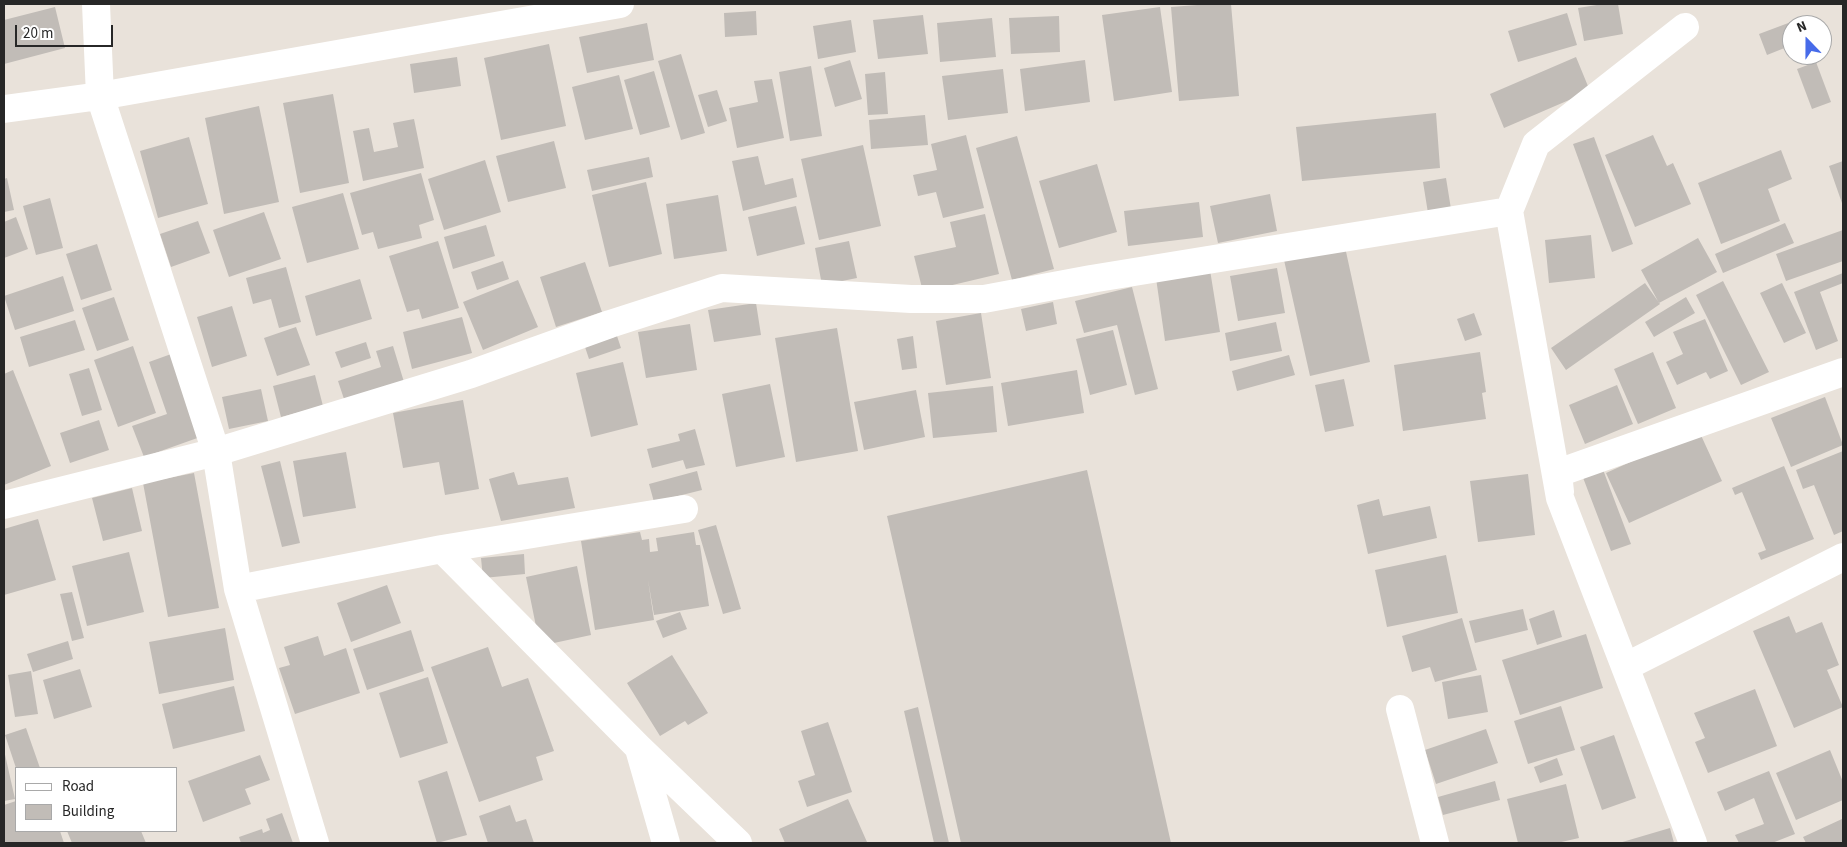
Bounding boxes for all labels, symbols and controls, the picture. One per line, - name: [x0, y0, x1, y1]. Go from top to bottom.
- scale bar: [18, 15, 115, 47]
- north arrow: [1782, 15, 1832, 65]
- text: N: [1794, 16, 1810, 38]
- text: 20 m: [23, 23, 53, 44]
- legend: [15, 767, 178, 832]
- text: Road: [62, 776, 94, 797]
- text: Building: [62, 801, 114, 822]

